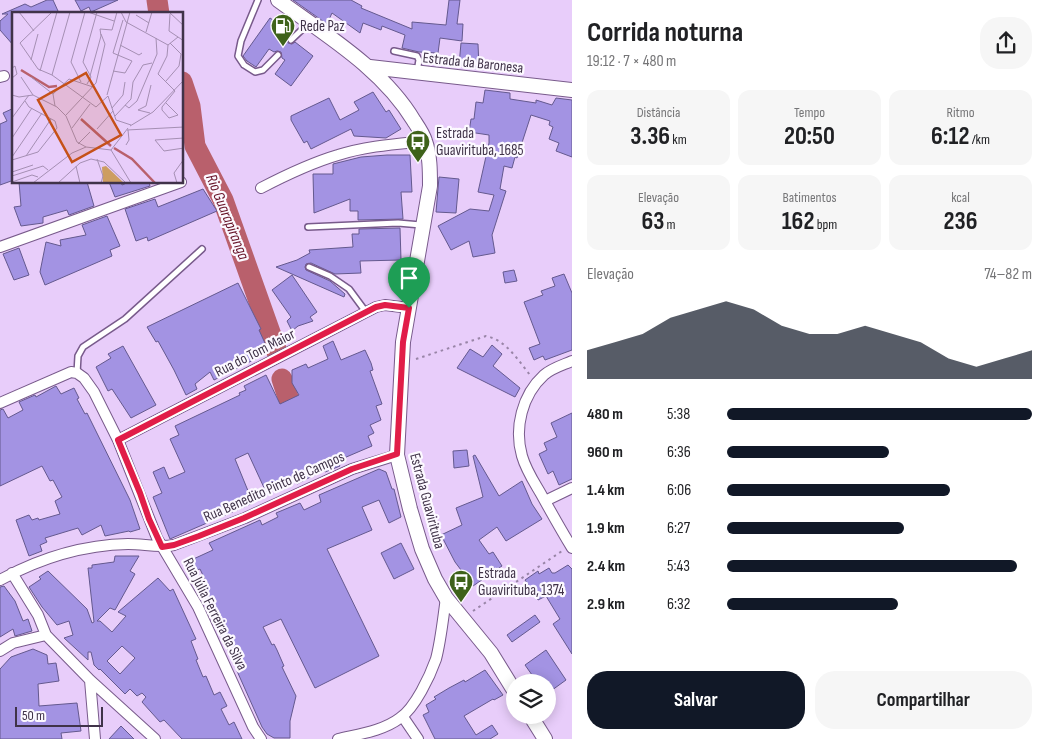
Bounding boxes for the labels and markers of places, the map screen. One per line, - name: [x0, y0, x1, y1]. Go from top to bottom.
- fuel station icon: Rede Paz: [270, 13, 296, 47]
- place label: Rede Paz: [300, 17, 345, 36]
- place label: Estrada Guavirituba, 1685: [436, 124, 524, 160]
- bus stop icon: Estrada Guavirituba, 1685: [405, 129, 431, 163]
- pin: [388, 257, 430, 308]
- place label: Estrada Guavirituba, 1374: [478, 564, 564, 600]
- bus stop icon: Estrada Guavirituba, 1374: [448, 569, 474, 603]

